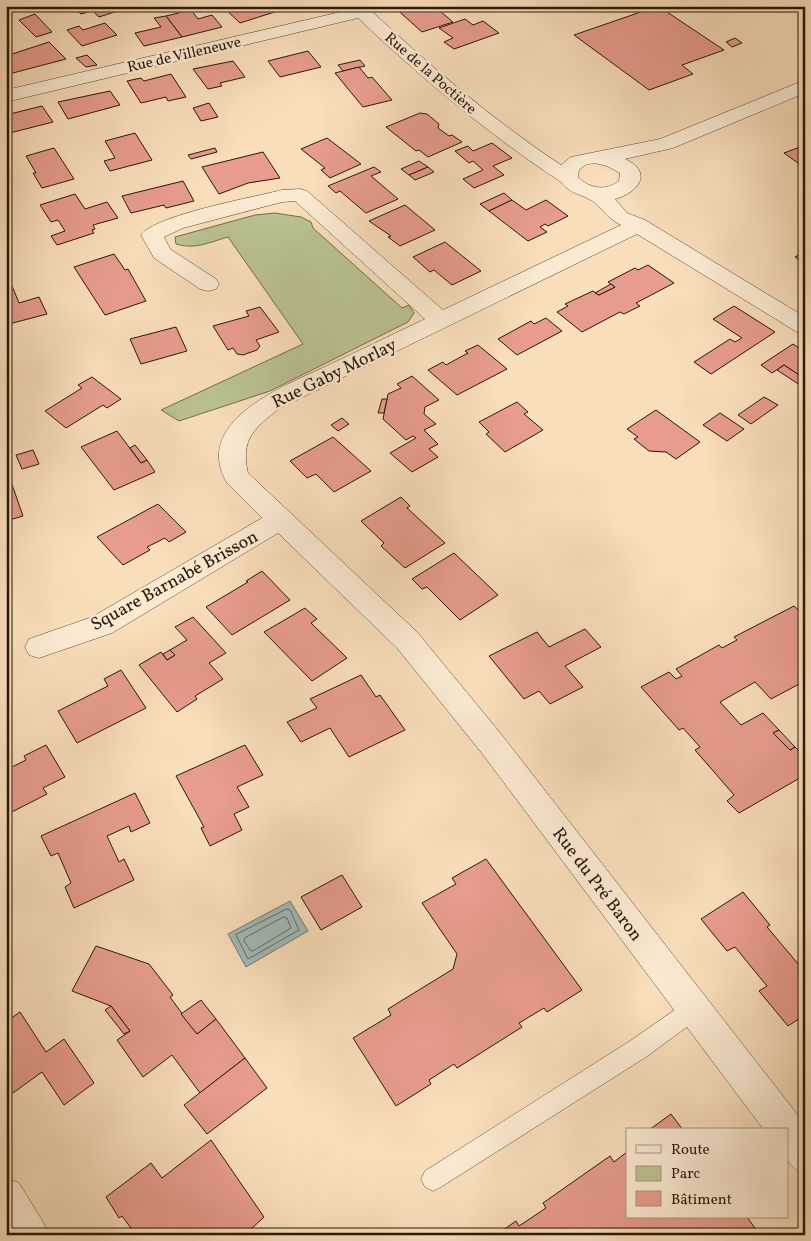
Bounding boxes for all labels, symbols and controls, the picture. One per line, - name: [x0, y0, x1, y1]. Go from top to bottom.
- street label: Rue de la Poctière: [379, 28, 481, 120]
- street label: Rue de Villeneuve: [125, 32, 243, 79]
- street label: Rue Gaby Morlay: [268, 333, 402, 415]
- street label: Square Barnabé Brisson: [87, 525, 263, 638]
- street label: Rue du Pré Baron: [546, 823, 648, 947]
- legend: [626, 1128, 788, 1218]
- text: Route: [671, 1140, 710, 1161]
- text: Parc: [671, 1164, 700, 1185]
- text: Bâtiment: [671, 1190, 732, 1211]

